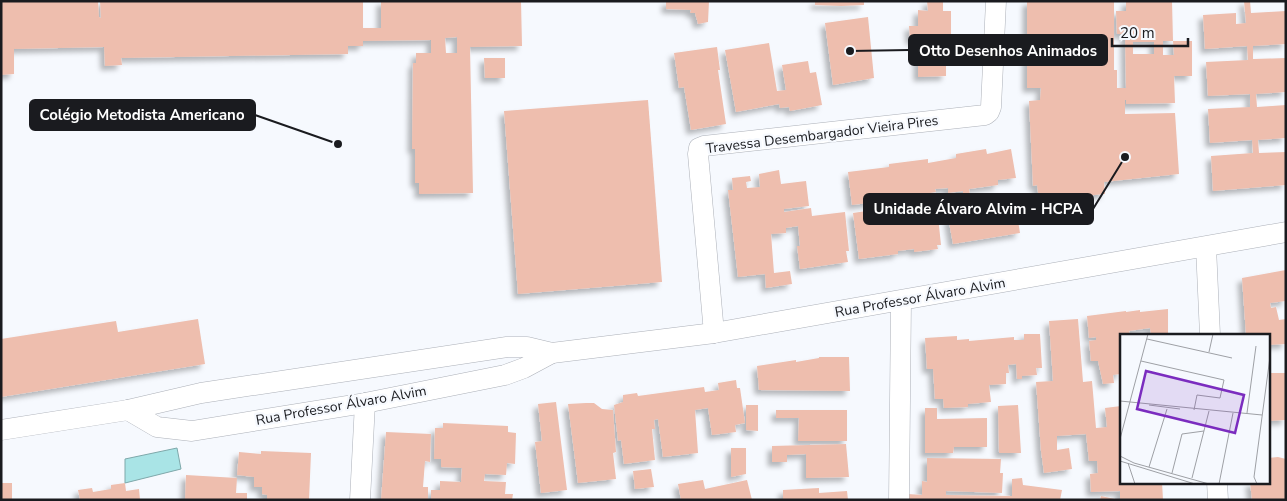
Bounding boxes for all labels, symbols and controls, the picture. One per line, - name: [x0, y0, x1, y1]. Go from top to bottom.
- scale bar: [1112, 15, 1188, 47]
- text: 20 m: [1120, 23, 1155, 43]
- callout: Otto Desenhos Animados: [909, 35, 1107, 65]
- text: Otto Desenhos Animados: [919, 41, 1097, 61]
- callout: Colégio Metodista Americano: [30, 100, 255, 130]
- text: Colégio Metodista Americano: [39, 105, 245, 125]
- street label: Travessa Desembargador Vieira Pires: [705, 111, 940, 158]
- callout: Unidade Álvaro Alvim - HCPA: [864, 194, 1093, 224]
- text: Unidade Álvaro Alvim - HCPA: [873, 199, 1083, 219]
- street label: Rua Professor Álvaro Alvim: [833, 273, 1007, 322]
- inset map: [1120, 334, 1270, 484]
- street label: Rua Professor Álvaro Alvim: [254, 381, 428, 430]

